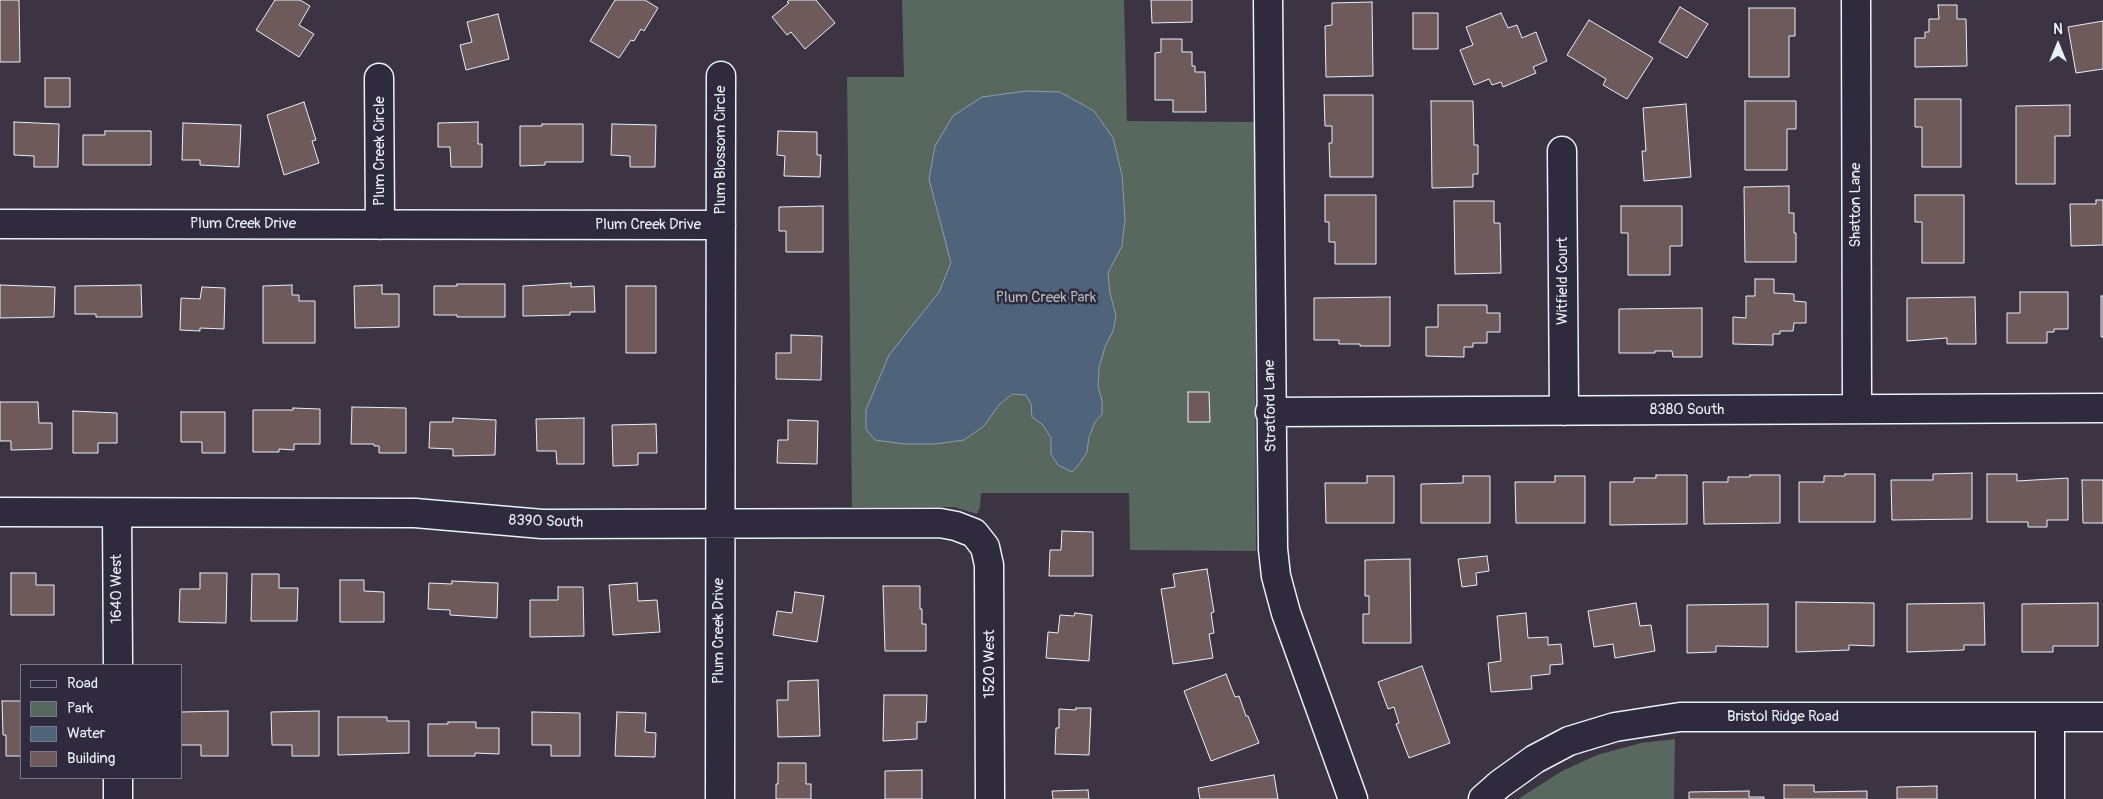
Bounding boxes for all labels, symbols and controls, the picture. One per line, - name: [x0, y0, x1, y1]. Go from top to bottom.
- north arrow: [2033, 20, 2083, 70]
- text: N: [2053, 21, 2063, 38]
- street label: Plum Blossom Circle: [712, 85, 730, 215]
- street label: Plum Creek Circle: [371, 96, 389, 206]
- street label: Shatton Lane: [1847, 163, 1865, 247]
- street label: Plum Creek Drive: [190, 215, 296, 233]
- street label: Plum Creek Drive: [595, 216, 701, 234]
- street label: Witfield Court: [1554, 237, 1572, 325]
- park label: Plum Creek Park: [996, 289, 1096, 307]
- street label: Stratford Lane: [1261, 360, 1281, 452]
- street label: 8380 South: [1650, 401, 1724, 419]
- street label: 8390 South: [508, 512, 584, 532]
- street label: 1640 West: [108, 554, 126, 624]
- street label: Plum Creek Drive: [710, 578, 728, 684]
- street label: 1520 West: [981, 630, 999, 698]
- legend: [20, 664, 182, 779]
- text: Road: [67, 674, 98, 693]
- text: Park: [67, 699, 93, 718]
- street label: Bristol Ridge Road: [1727, 708, 1839, 726]
- text: Water: [67, 724, 105, 743]
- text: Building: [67, 749, 115, 768]

